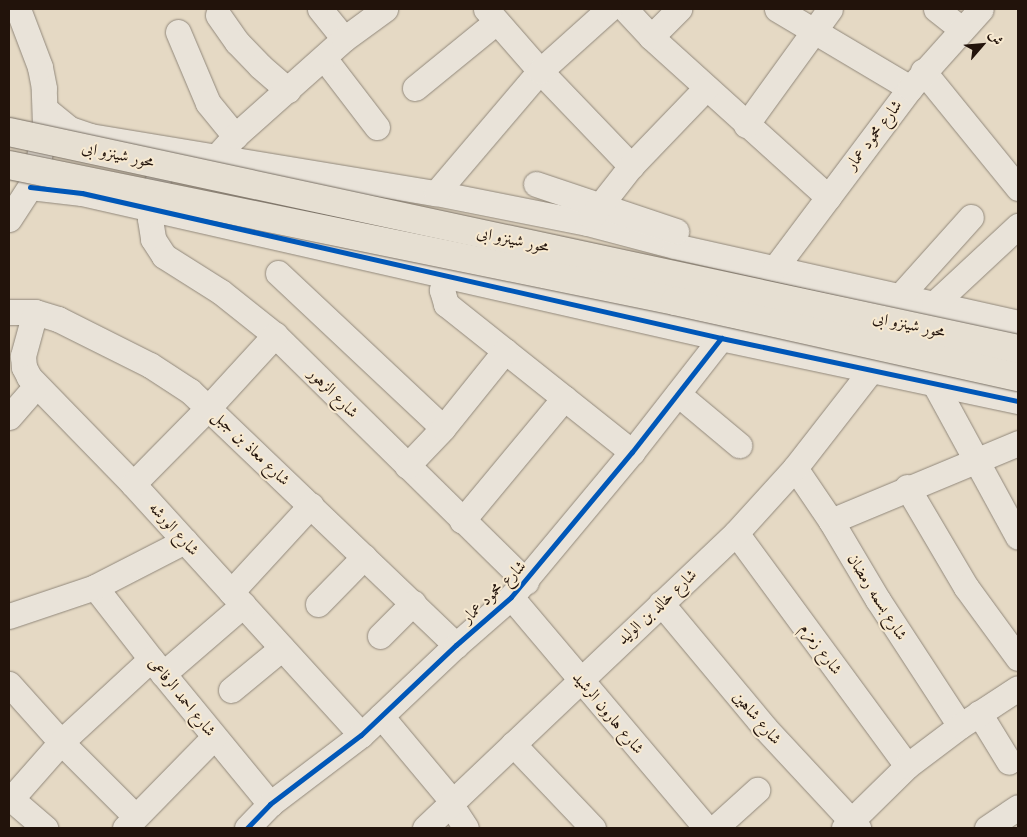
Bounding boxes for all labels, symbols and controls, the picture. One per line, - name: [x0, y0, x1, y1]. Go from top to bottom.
- north arrow: [957, 20, 1007, 70]
- text: ش: [984, 27, 1007, 48]
- street label: شارع محمود عمار: [842, 96, 906, 174]
- street label: محور شينزو ابى: [80, 138, 156, 172]
- street label: محور شينزو ابى: [475, 223, 551, 257]
- street label: محور شينزو ابى: [871, 308, 947, 342]
- street label: شارع الزهور: [304, 364, 362, 422]
- street label: شارع معاذ بن جبل: [208, 406, 294, 490]
- street label: شارع الورشه: [145, 498, 203, 560]
- street label: شارع بسمه رمضان: [843, 550, 911, 644]
- street label: شارع محمود عمار: [458, 557, 530, 627]
- street label: شارع خالد بن الوليد: [613, 565, 701, 649]
- street label: شارع زمزم: [796, 620, 846, 678]
- street label: شارع احمد الرفاعى: [144, 654, 220, 740]
- street label: شارع هارون الرشيد: [568, 668, 648, 758]
- street label: شارع شاهين: [729, 687, 785, 749]

